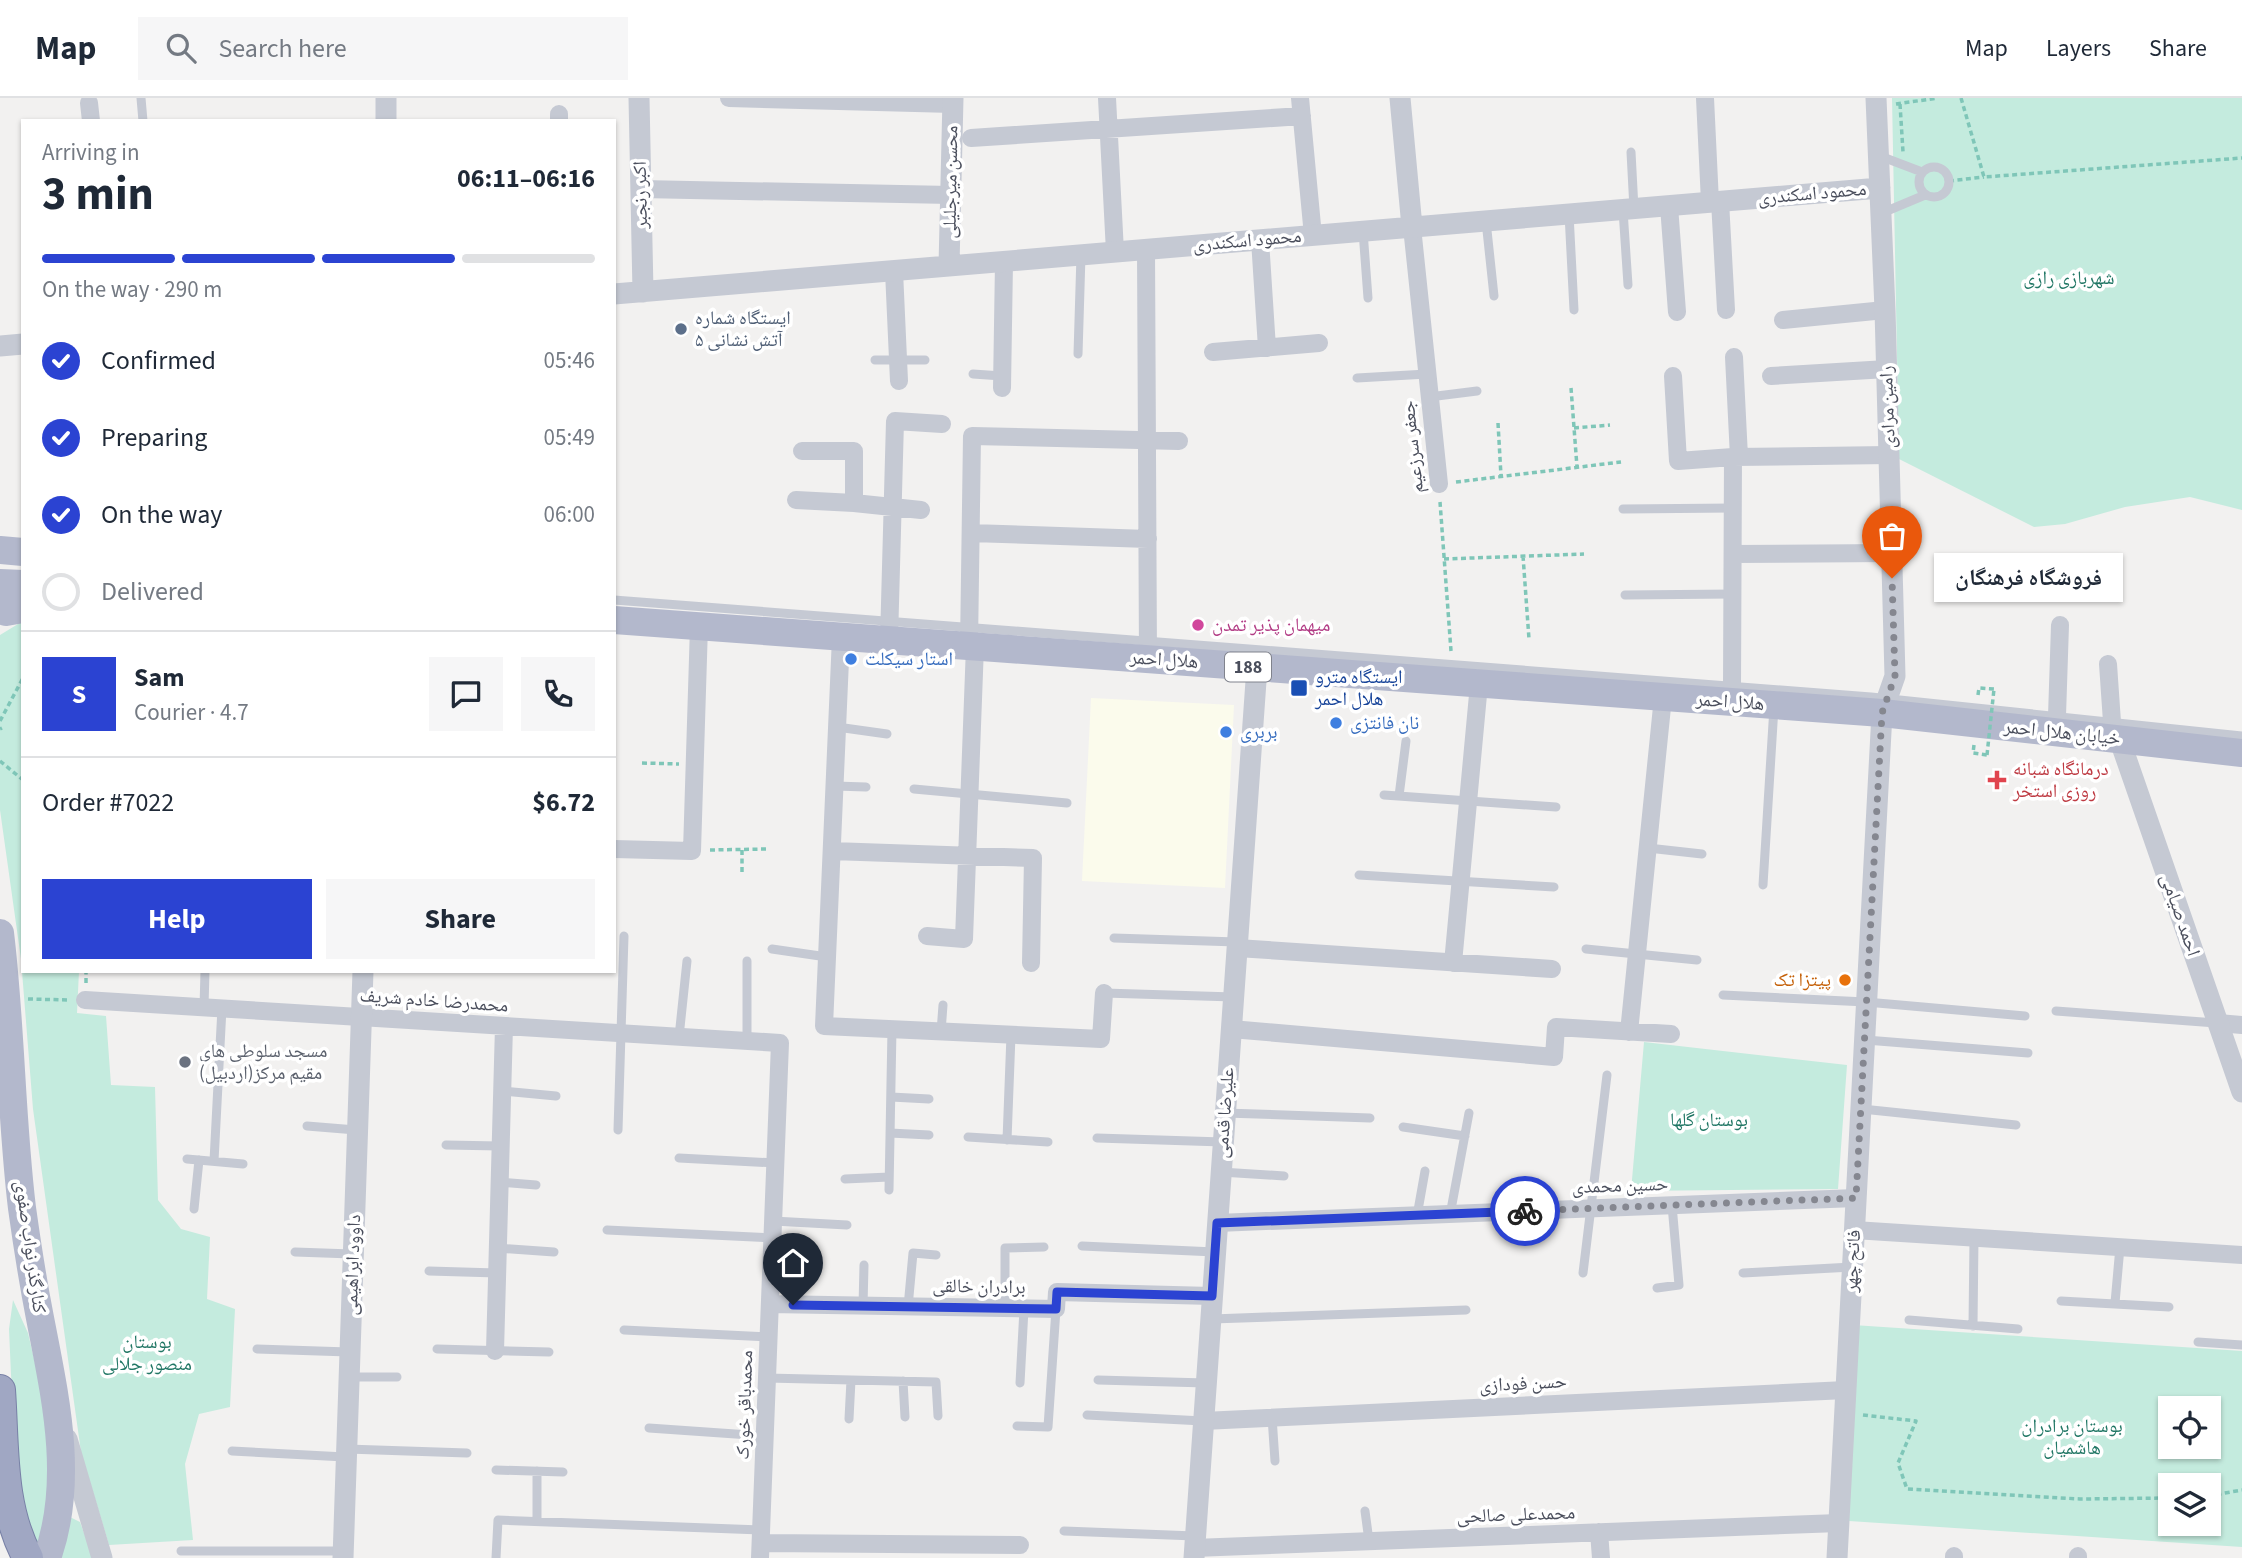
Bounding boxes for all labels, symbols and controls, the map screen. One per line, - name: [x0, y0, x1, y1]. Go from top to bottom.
- search box: [138, 17, 628, 80]
- text: Map: [35, 25, 96, 72]
- icon: search: [162, 29, 200, 67]
- text: Search here: [218, 30, 347, 67]
- text: Map: [1965, 31, 2008, 66]
- text: Layers: [2046, 31, 2111, 66]
- text: Share: [2149, 31, 2207, 66]
- street label: محسن میرجلیلی: [937, 125, 965, 239]
- text: Arriving in: [42, 136, 140, 169]
- text: 06:11–06:16: [457, 160, 595, 197]
- street label: اکبر رنجبر: [627, 161, 655, 230]
- text: 3 min: [42, 162, 154, 227]
- street label: محمود اسکندری: [1756, 176, 1868, 212]
- street label: محمود اسکندری: [1191, 223, 1303, 259]
- park label: شهربازی رازی: [2023, 265, 2115, 292]
- text: On the way · 290 m: [42, 273, 222, 306]
- place label: ایستگاه شماره ۵ آتش نشانی: [695, 305, 791, 354]
- marker: ایستگاه شماره ۵ آتش نشانی: [673, 321, 689, 337]
- icon: check: [42, 342, 80, 380]
- text: Confirmed: [101, 342, 216, 379]
- text: 05:46: [544, 344, 595, 377]
- street label: رامین مرادی: [1873, 365, 1903, 449]
- street label: جعفر سرزعیم: [1395, 399, 1431, 495]
- icon: check: [42, 419, 80, 457]
- text: Preparing: [101, 419, 207, 456]
- text: 05:49: [544, 421, 595, 454]
- icon: check: [42, 496, 80, 534]
- text: On the way: [101, 496, 222, 533]
- text: 06:00: [544, 498, 595, 531]
- pin: [1862, 506, 1922, 578]
- icon: bag: [1873, 517, 1911, 555]
- callout: فروشگاه فرهنگان: [1934, 554, 2123, 602]
- text: فروشگاه فرهنگان: [1955, 561, 2102, 594]
- text: Delivered: [101, 573, 204, 610]
- place label: میهمان پذیر تمدن: [1212, 612, 1330, 639]
- marker: میهمان پذیر تمدن: [1190, 617, 1206, 633]
- street label: هلال احمر: [1128, 644, 1199, 676]
- place label: استار سیکلت: [865, 646, 953, 673]
- marker: استار سیکلت: [843, 651, 859, 667]
- road number: 188: [1225, 652, 1271, 682]
- button: chat: [429, 657, 503, 731]
- button: phone: [521, 657, 595, 731]
- text: Sam: [134, 659, 184, 696]
- place label: ایستگاه مترو هلال احمر: [1314, 664, 1403, 713]
- text: S: [72, 676, 86, 713]
- marker: ایستگاه مترو هلال احمر: [1289, 678, 1309, 698]
- street label: هلال احمر: [1694, 686, 1765, 718]
- text: Courier · 4.7: [134, 696, 249, 729]
- place label: نان فانتزی: [1350, 710, 1419, 737]
- street label: خیابان هلال احمر: [2001, 713, 2122, 753]
- marker: نان فانتزی: [1328, 715, 1344, 731]
- place label: بربری: [1240, 719, 1278, 746]
- marker: بربری: [1218, 724, 1234, 740]
- place label: درمانگاه شبانه روزی استخر: [2012, 756, 2109, 805]
- marker: درمانگاه شبانه روزی استخر: [1987, 770, 2007, 790]
- text: Order #7022: [42, 784, 174, 821]
- text: $6.72: [532, 784, 595, 821]
- street label: احمد صیامی: [2153, 870, 2207, 960]
- button: Help: [42, 879, 312, 959]
- button: Share: [326, 879, 595, 959]
- place label: پیتزا تک: [1774, 967, 1831, 994]
- marker: پیتزا تک: [1837, 972, 1853, 988]
- street label: محمدرضا خادم شریف: [359, 982, 509, 1020]
- place label: مسجد سلوطی های مقیم مرکز(اردبیل): [199, 1038, 327, 1087]
- marker: مسجد سلوطی های مقیم مرکز(اردبیل): [177, 1054, 193, 1070]
- street label: علیرضا قدمی: [1208, 1066, 1242, 1159]
- park label: بوستان گلها: [1670, 1107, 1748, 1134]
- street label: حسین محمدی: [1571, 1171, 1669, 1201]
- courier: [1490, 1176, 1560, 1246]
- street label: کنارگذر نواب صفوی: [7, 1179, 53, 1315]
- icon: bike: [1506, 1192, 1544, 1230]
- street label: داوود ابراهیمی: [338, 1214, 368, 1316]
- street label: فاتح چهر: [1838, 1229, 1868, 1294]
- pin: [763, 1233, 823, 1305]
- icon: home: [774, 1244, 812, 1282]
- street label: برادران خالقی: [932, 1273, 1026, 1301]
- park label: بوستان منصور جلالی: [102, 1329, 192, 1378]
- street label: محمدباقر خورک: [730, 1350, 760, 1460]
- street label: حسن فودازی: [1478, 1368, 1568, 1400]
- map controls: [2158, 1396, 2221, 1536]
- button: locate: [2158, 1396, 2221, 1459]
- park label: بوستان برادران هاشمیان: [2021, 1413, 2123, 1462]
- button: layers: [2158, 1473, 2221, 1536]
- street label: محمدعلی صالحی: [1456, 1499, 1576, 1531]

